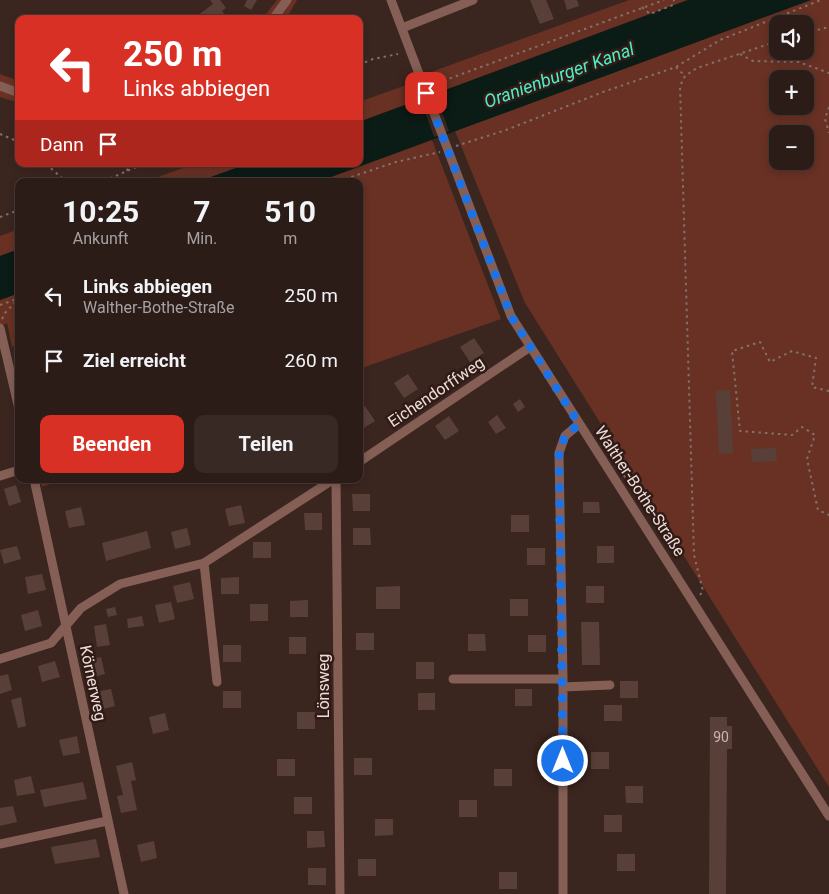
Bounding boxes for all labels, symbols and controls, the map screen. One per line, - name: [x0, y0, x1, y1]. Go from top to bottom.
- map controls: [769, 15, 814, 170]
- button: sound: [769, 15, 814, 60]
- text: 250 m: [123, 34, 222, 75]
- icon: left: [40, 35, 105, 100]
- water label: Oranienburger Kanal: [481, 38, 638, 112]
- button: +: [769, 70, 814, 115]
- pin: [405, 72, 447, 114]
- text: Links abbiegen: [123, 76, 270, 101]
- icon: arrive: [412, 79, 440, 107]
- button: −: [769, 125, 814, 170]
- icon: arrive: [94, 130, 122, 158]
- text: Dann: [40, 133, 84, 156]
- text: 10:25: [62, 194, 139, 229]
- text: 7: [193, 194, 210, 229]
- text: 510: [264, 194, 316, 229]
- text: Ankunft: [73, 229, 129, 248]
- text: Min.: [186, 229, 217, 248]
- text: m: [283, 229, 297, 248]
- text: Links abbiegen: [83, 275, 212, 298]
- icon: left: [40, 282, 68, 310]
- text: 250 m: [285, 284, 338, 307]
- text: Walther-Bothe-Straße: [83, 298, 235, 317]
- icon: arrive: [40, 347, 68, 375]
- text: Ziel erreicht: [83, 349, 186, 372]
- text: 260 m: [285, 349, 338, 372]
- street label: Eichendorffweg: [384, 353, 488, 431]
- button: Beenden: [40, 415, 184, 473]
- button: Teilen: [194, 415, 338, 473]
- street label: Walther-Bothe-Straße: [591, 422, 689, 560]
- street label: Körnerweg: [76, 643, 110, 723]
- street label: Lönsweg: [314, 654, 333, 718]
- house number: 90: [713, 729, 729, 745]
- position arrow: [536, 734, 588, 786]

